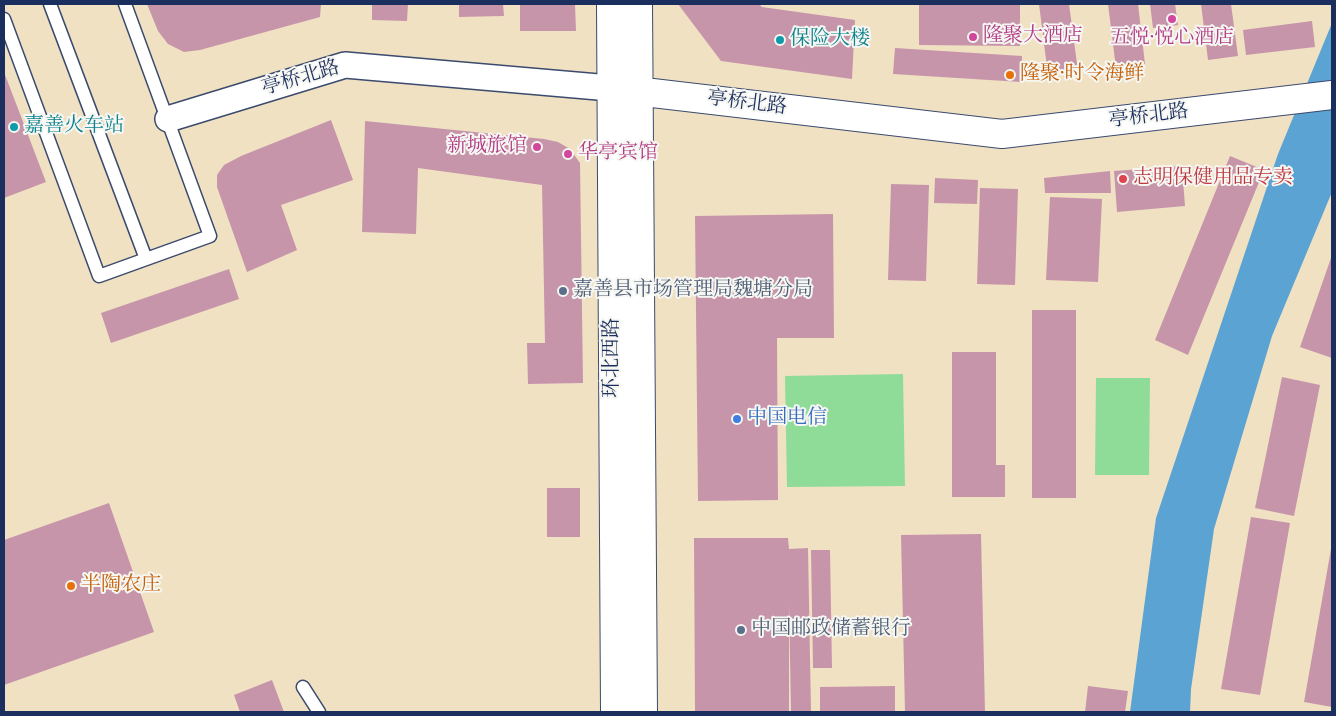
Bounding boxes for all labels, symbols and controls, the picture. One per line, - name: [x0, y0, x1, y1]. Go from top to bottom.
- marker: 五悦·悦心酒店: [1166, 13, 1178, 25]
- place label: 隆聚大酒店: [983, 25, 1083, 49]
- place label: 五悦·悦心酒店: [1110, 27, 1234, 51]
- place label: 保险大楼: [790, 28, 870, 52]
- marker: 隆聚大酒店: [967, 31, 979, 43]
- marker: 保险大楼: [774, 34, 786, 46]
- street label: 亭桥北路: [259, 56, 343, 102]
- place label: 隆聚·时令海鲜: [1020, 63, 1144, 87]
- marker: 隆聚·时令海鲜: [1004, 69, 1016, 81]
- street label: 亭桥北路: [706, 87, 788, 121]
- street label: 亭桥北路: [1108, 100, 1190, 134]
- place label: 嘉善火车站: [24, 115, 124, 139]
- marker: 嘉善火车站: [8, 121, 20, 133]
- place label: 新城旅馆: [447, 135, 527, 159]
- marker: 新城旅馆: [531, 141, 543, 153]
- place label: 华亭宾馆: [578, 142, 658, 166]
- marker: 华亭宾馆: [562, 148, 574, 160]
- place label: 志明保健用品专卖: [1133, 167, 1293, 191]
- marker: 志明保健用品专卖: [1117, 173, 1129, 185]
- place label: 嘉善县市场管理局魏塘分局: [573, 279, 813, 303]
- marker: 嘉善县市场管理局魏塘分局: [557, 285, 569, 297]
- street label: 环北西路: [601, 318, 625, 398]
- place label: 中国电信: [747, 407, 827, 431]
- marker: 中国电信: [731, 413, 743, 425]
- place label: 半陶农庄: [81, 574, 161, 598]
- marker: 半陶农庄: [65, 580, 77, 592]
- place label: 中国邮政储蓄银行: [751, 618, 911, 642]
- marker: 中国邮政储蓄银行: [735, 624, 747, 636]

